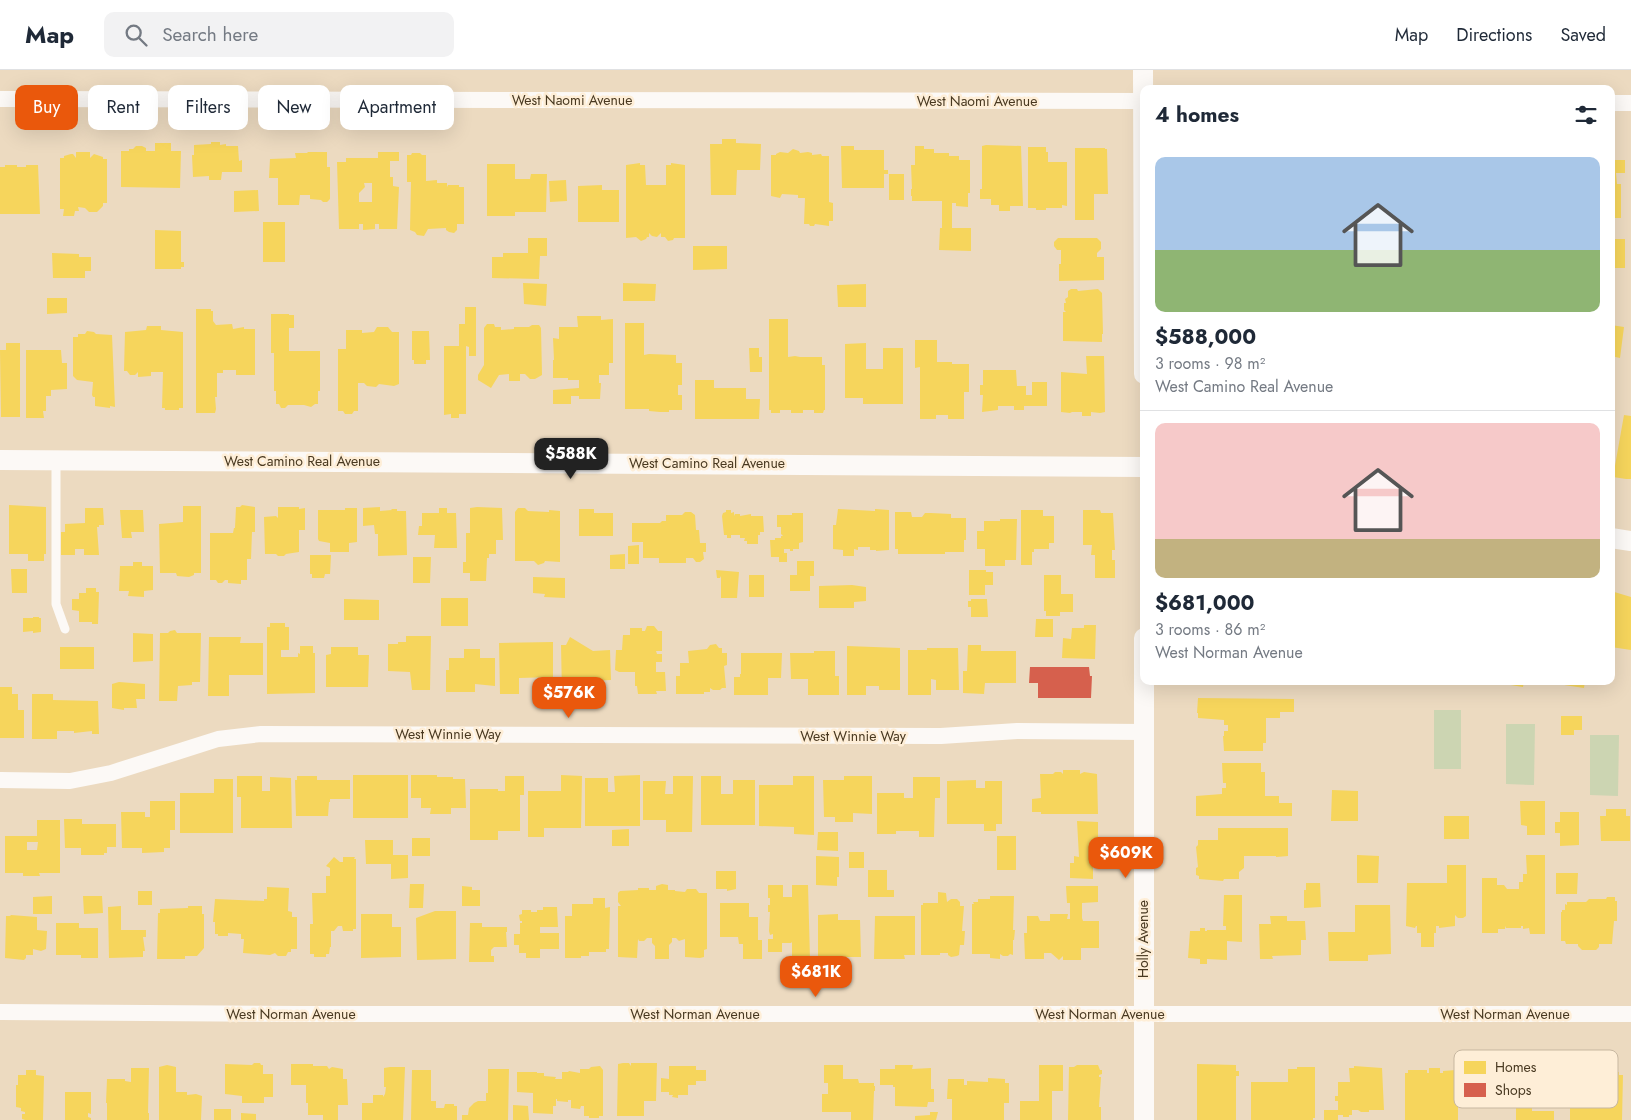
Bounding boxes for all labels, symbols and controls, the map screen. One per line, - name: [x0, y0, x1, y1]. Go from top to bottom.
- search box: [104, 12, 454, 57]
- text: Map: [25, 17, 74, 52]
- icon: search: [122, 21, 150, 49]
- text: Search here: [162, 21, 258, 48]
- text: Map: [1395, 22, 1428, 48]
- text: Directions: [1456, 22, 1532, 48]
- text: Saved: [1560, 22, 1606, 48]
- chip: Buy: [15, 85, 78, 130]
- chip: Rent: [88, 85, 158, 130]
- chip: Filters: [168, 85, 248, 130]
- chip: New: [258, 85, 330, 130]
- chip: Apartment: [340, 85, 454, 130]
- street label: West Naomi Avenue: [512, 90, 632, 110]
- street label: West Naomi Avenue: [917, 91, 1037, 111]
- text: 4 homes: [1155, 100, 1239, 130]
- icon: filters: [1572, 101, 1600, 129]
- icon: home: [1333, 190, 1423, 280]
- text: $588,000: [1155, 322, 1256, 352]
- text: 3 rooms · 98 m²: [1155, 352, 1265, 375]
- text: West Camino Real Avenue: [1155, 375, 1333, 398]
- pin: $588K: [536, 438, 606, 480]
- text: $588K: [545, 442, 597, 465]
- street label: West Camino Real Avenue: [224, 451, 380, 471]
- street label: West Camino Real Avenue: [629, 453, 785, 473]
- icon: home: [1333, 455, 1423, 545]
- text: $681,000: [1155, 588, 1254, 618]
- text: 3 rooms · 86 m²: [1155, 618, 1265, 641]
- text: West Norman Avenue: [1155, 641, 1303, 664]
- pin: $576K: [534, 676, 604, 719]
- text: $576K: [543, 681, 595, 704]
- street label: West Winnie Way: [395, 724, 502, 744]
- street label: West Winnie Way: [800, 726, 907, 746]
- pin: $609K: [1091, 836, 1161, 879]
- text: $609K: [1099, 841, 1153, 864]
- street label: Holly Avenue: [1133, 900, 1153, 978]
- pin: $681K: [781, 956, 851, 998]
- text: $681K: [791, 960, 841, 983]
- street label: West Norman Avenue: [226, 1004, 356, 1024]
- street label: West Norman Avenue: [630, 1004, 760, 1024]
- street label: West Norman Avenue: [1035, 1004, 1165, 1024]
- street label: West Norman Avenue: [1440, 1004, 1570, 1024]
- legend: [1454, 1050, 1618, 1108]
- text: Homes: [1495, 1057, 1537, 1077]
- text: Shops: [1495, 1080, 1532, 1100]

